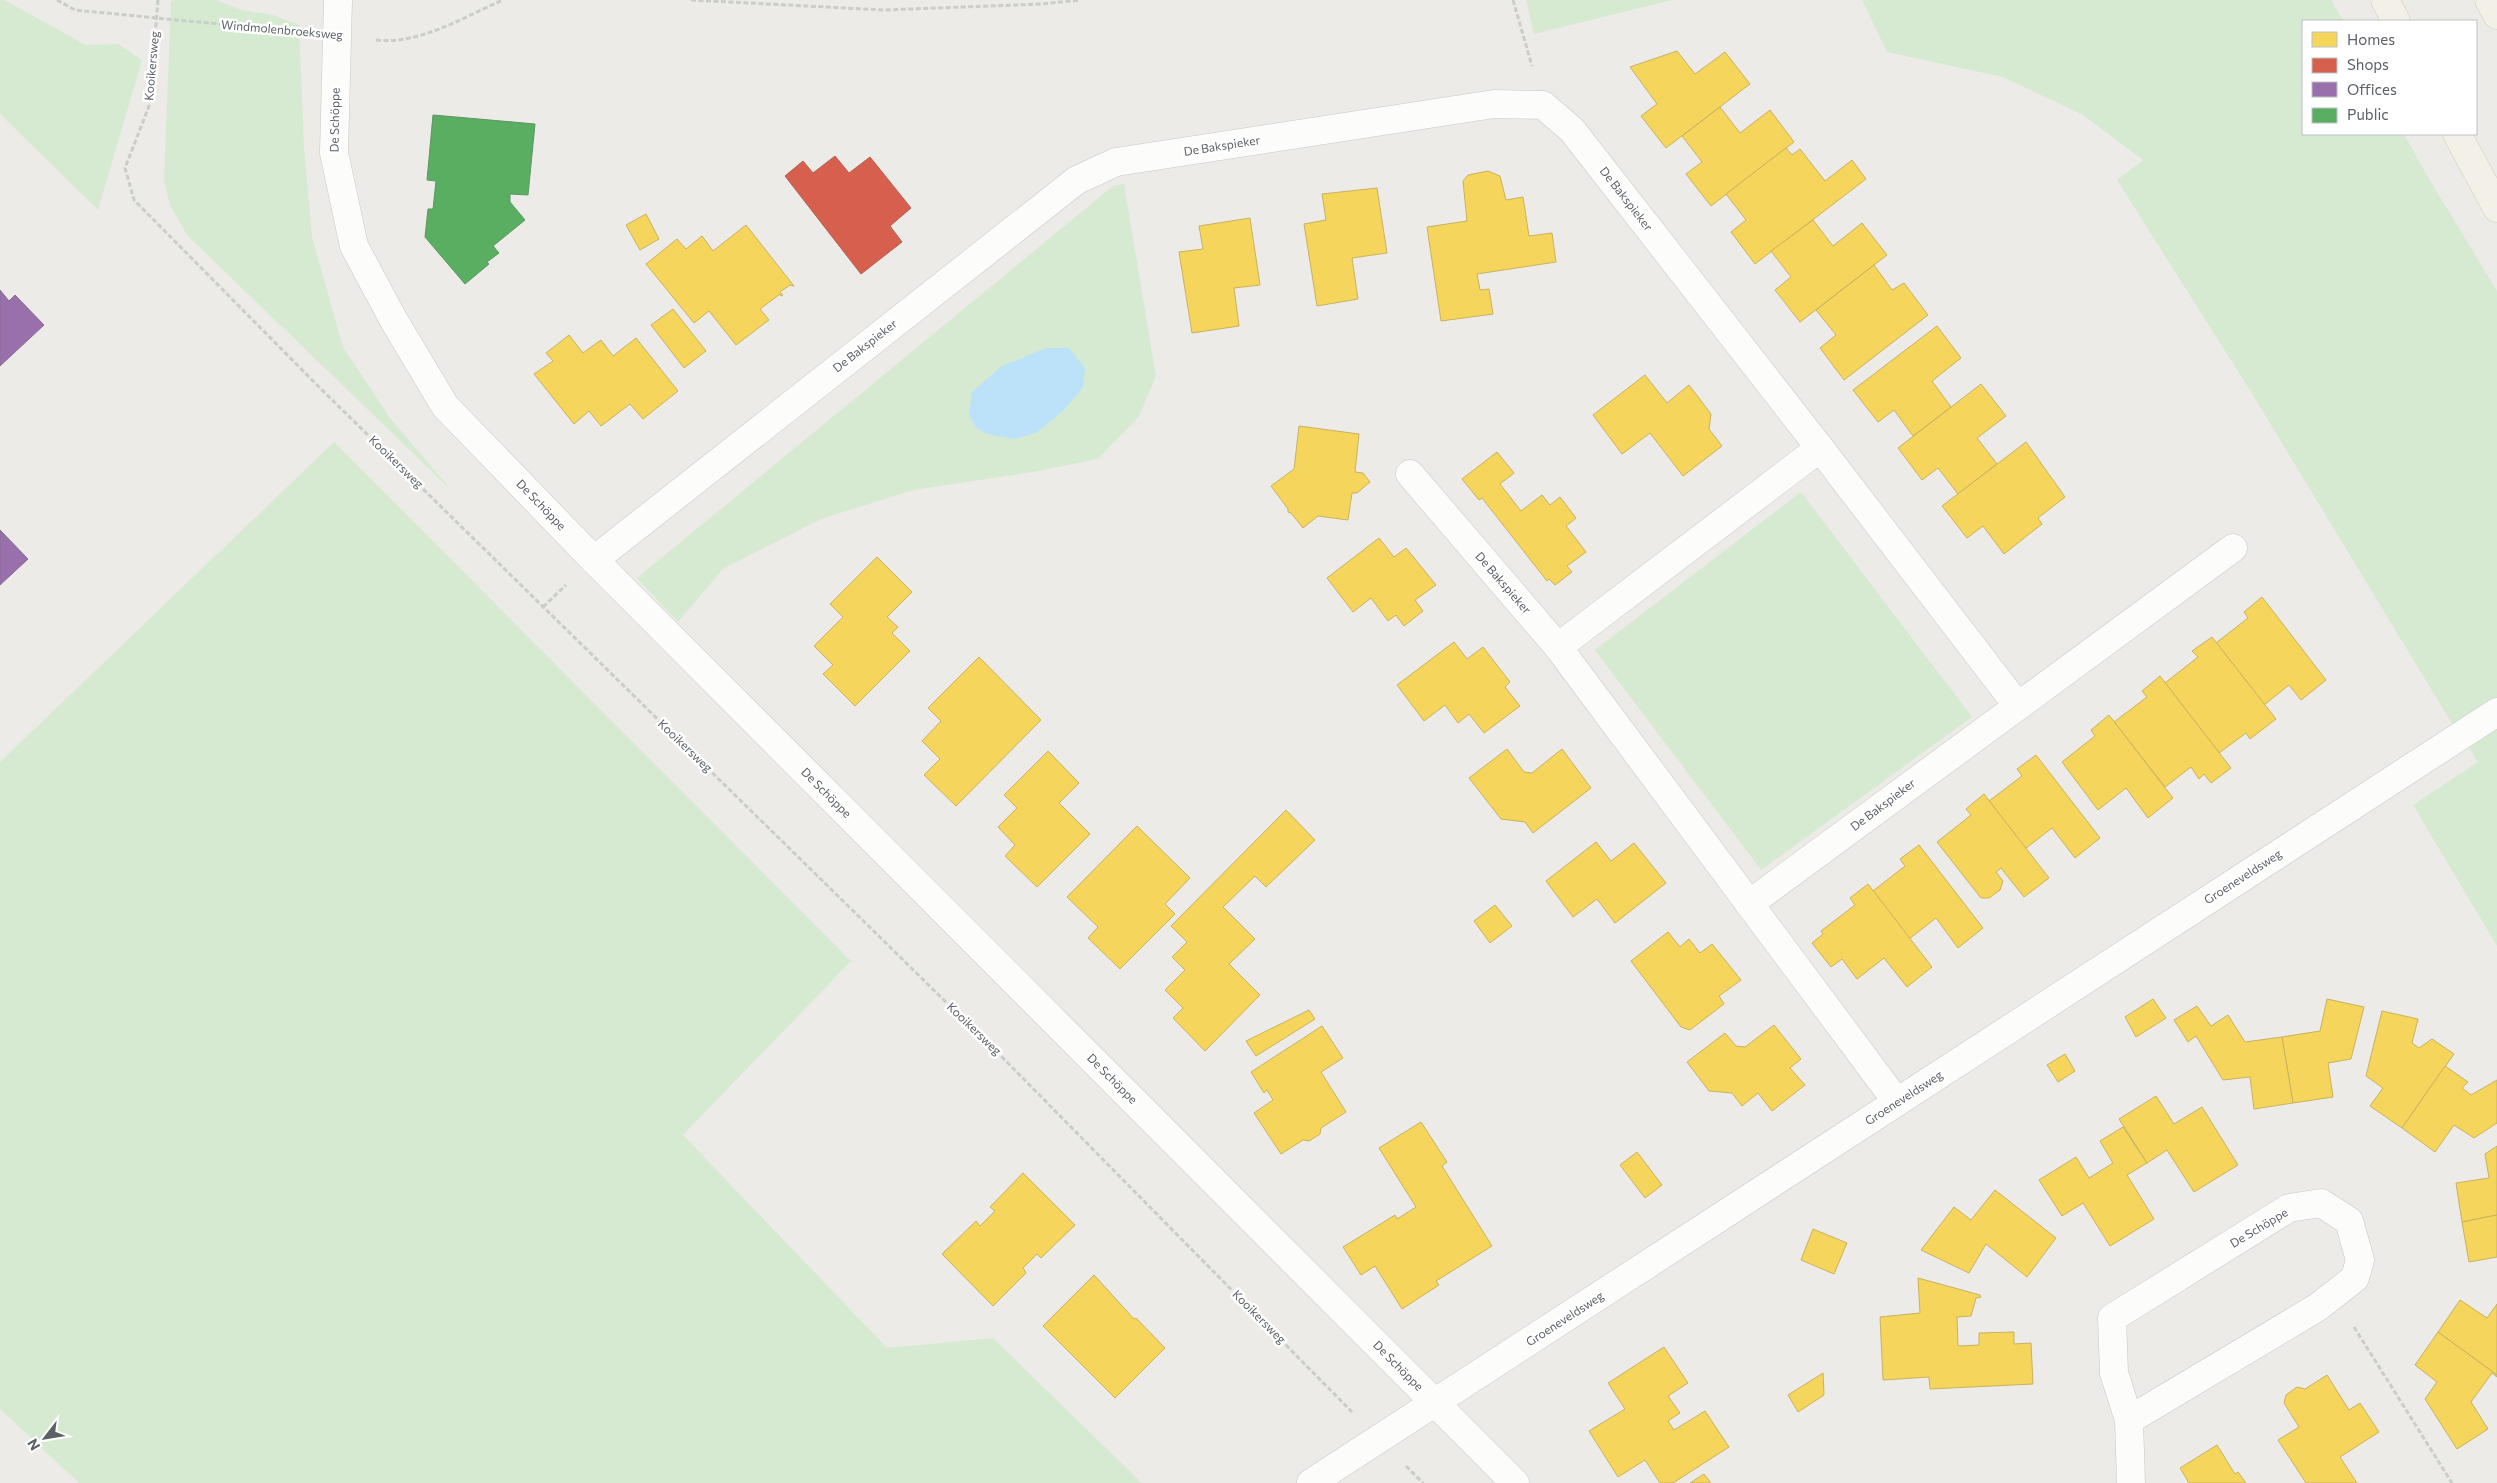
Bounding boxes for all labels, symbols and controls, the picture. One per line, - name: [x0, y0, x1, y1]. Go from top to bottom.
- street label: Windmolenbroeksweg: [221, 17, 344, 41]
- legend: [2302, 20, 2477, 135]
- street label: Kooikersweg: [141, 30, 161, 101]
- text: Homes: [2347, 30, 2395, 48]
- text: Shops: [2347, 55, 2389, 73]
- text: Offices: [2347, 80, 2397, 98]
- street label: De Schöppe: [326, 87, 342, 153]
- text: Public: [2347, 105, 2389, 123]
- street label: De Bakspieker: [1183, 132, 1261, 158]
- street label: De Bakspieker: [1597, 164, 1656, 233]
- street label: De Bakspieker: [830, 316, 899, 375]
- street label: Kooikersweg: [367, 432, 427, 491]
- street label: De Schöppe: [514, 476, 569, 533]
- street label: De Bakspieker: [1473, 549, 1535, 616]
- street label: Kooikersweg: [656, 716, 716, 775]
- street label: De Schöppe: [799, 764, 855, 820]
- street label: De Bakspieker: [1847, 775, 1918, 833]
- street label: Groeneveldsweg: [2201, 846, 2284, 906]
- street label: Kooikersweg: [945, 999, 1005, 1058]
- street label: De Schöppe: [1085, 1050, 1141, 1106]
- street label: Groeneveldsweg: [1862, 1067, 1945, 1127]
- street label: De Schöppe: [2227, 1204, 2290, 1250]
- street label: Kooikersweg: [1230, 1287, 1290, 1346]
- street label: Groeneveldsweg: [1523, 1288, 1606, 1348]
- street label: De Schöppe: [1371, 1337, 1427, 1393]
- north arrow: [20, 1413, 70, 1463]
- text: N: [23, 1436, 43, 1454]

